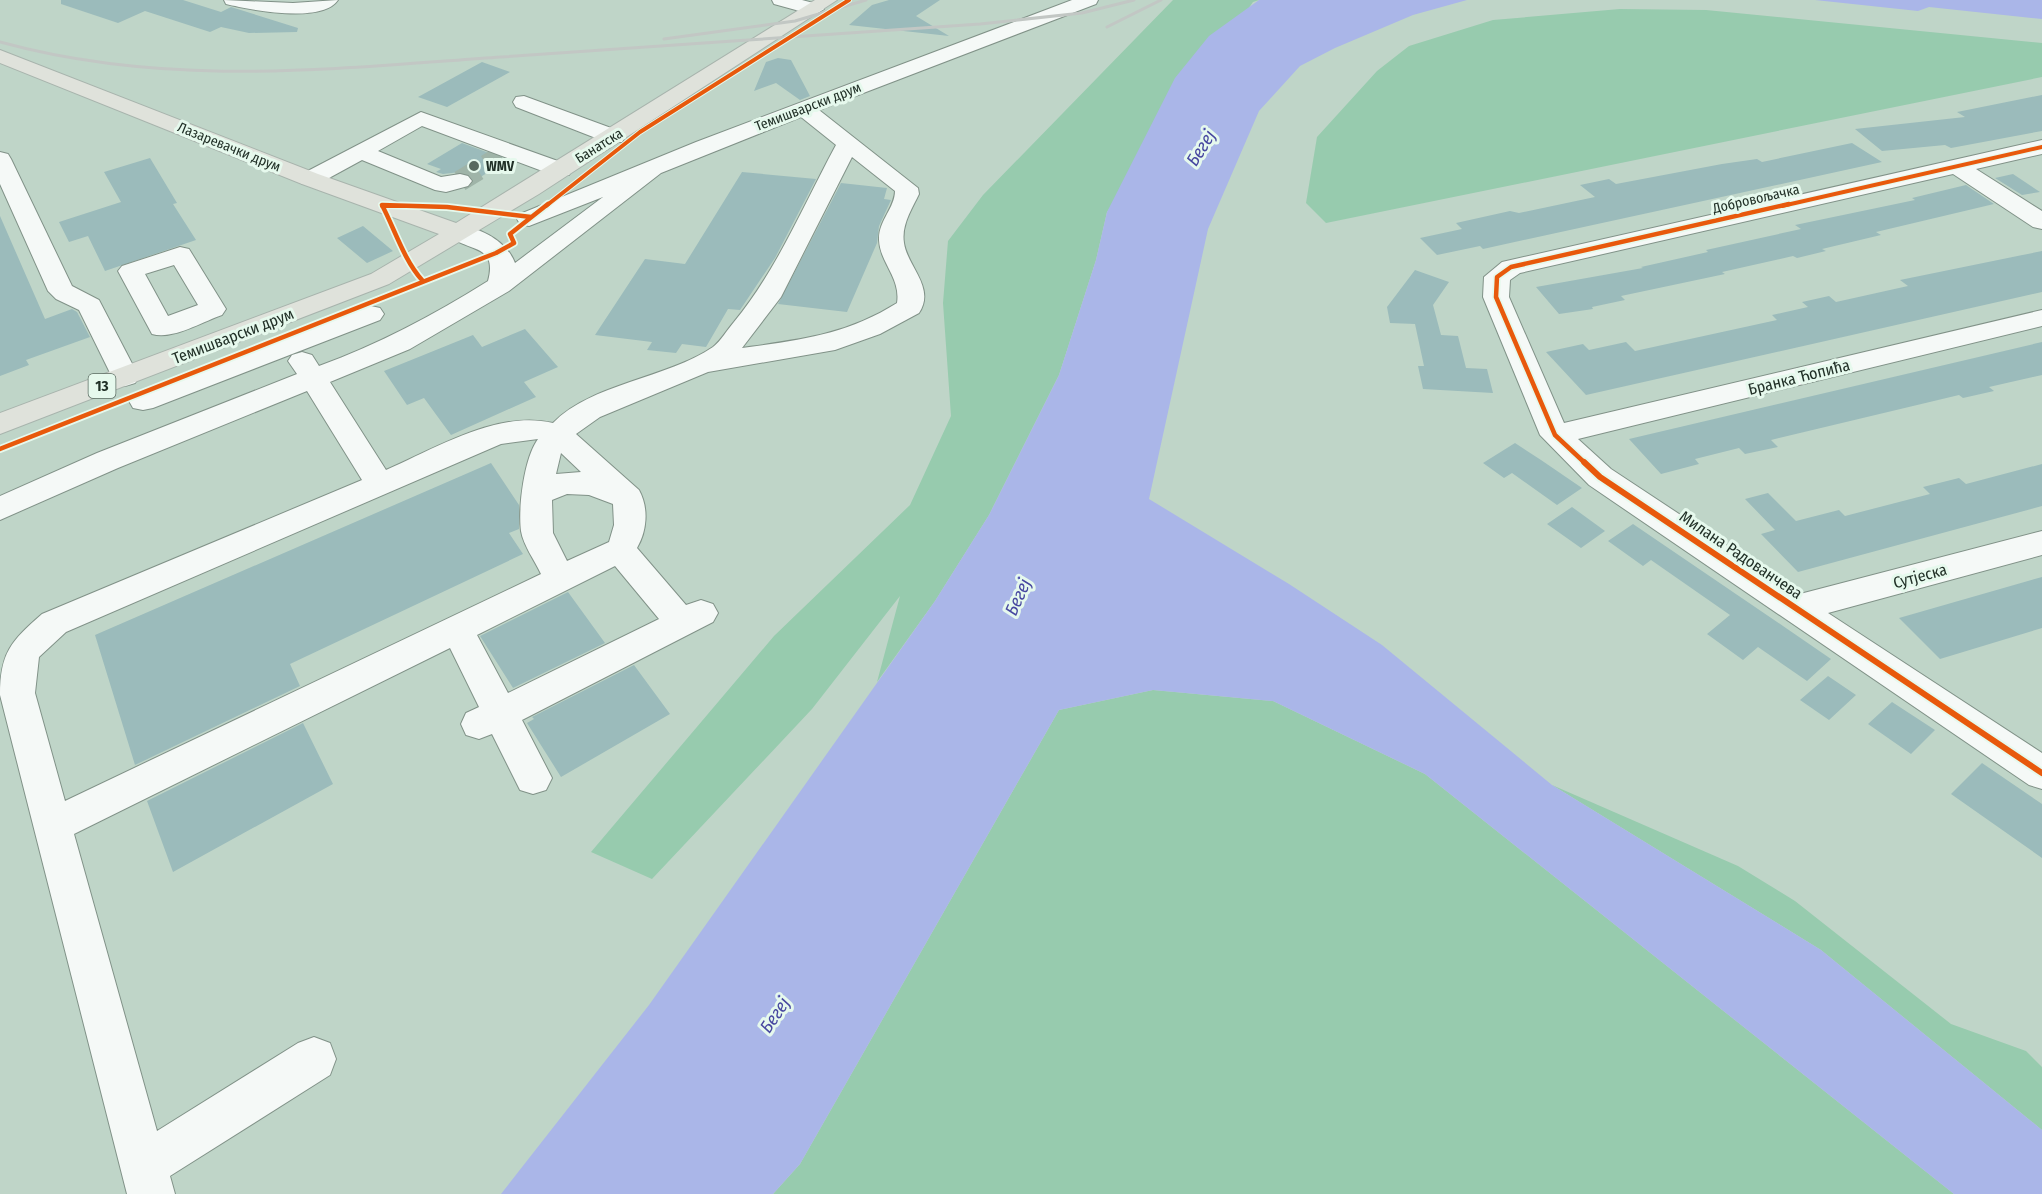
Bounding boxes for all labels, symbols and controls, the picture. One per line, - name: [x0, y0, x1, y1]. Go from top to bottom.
- street label: Темишварски друм: [752, 79, 864, 135]
- street label: Лазаревачки друм: [175, 119, 283, 175]
- street label: Банатска: [572, 125, 626, 167]
- water label: Бегеј: [1182, 126, 1221, 170]
- place label: WMV: [486, 158, 515, 175]
- marker: WMV: [467, 159, 481, 173]
- street label: Добровољачка: [1710, 181, 1801, 217]
- street label: Темишварски друм: [170, 304, 296, 368]
- street label: Бранка Ћопића: [1746, 355, 1852, 399]
- road number: 13: [88, 374, 116, 398]
- street label: Милана Радованчева: [1676, 507, 1806, 603]
- street label: Сутјеска: [1891, 560, 1949, 592]
- water label: Бегеј: [1000, 575, 1036, 619]
- water label: Бегеј: [755, 993, 795, 1037]

